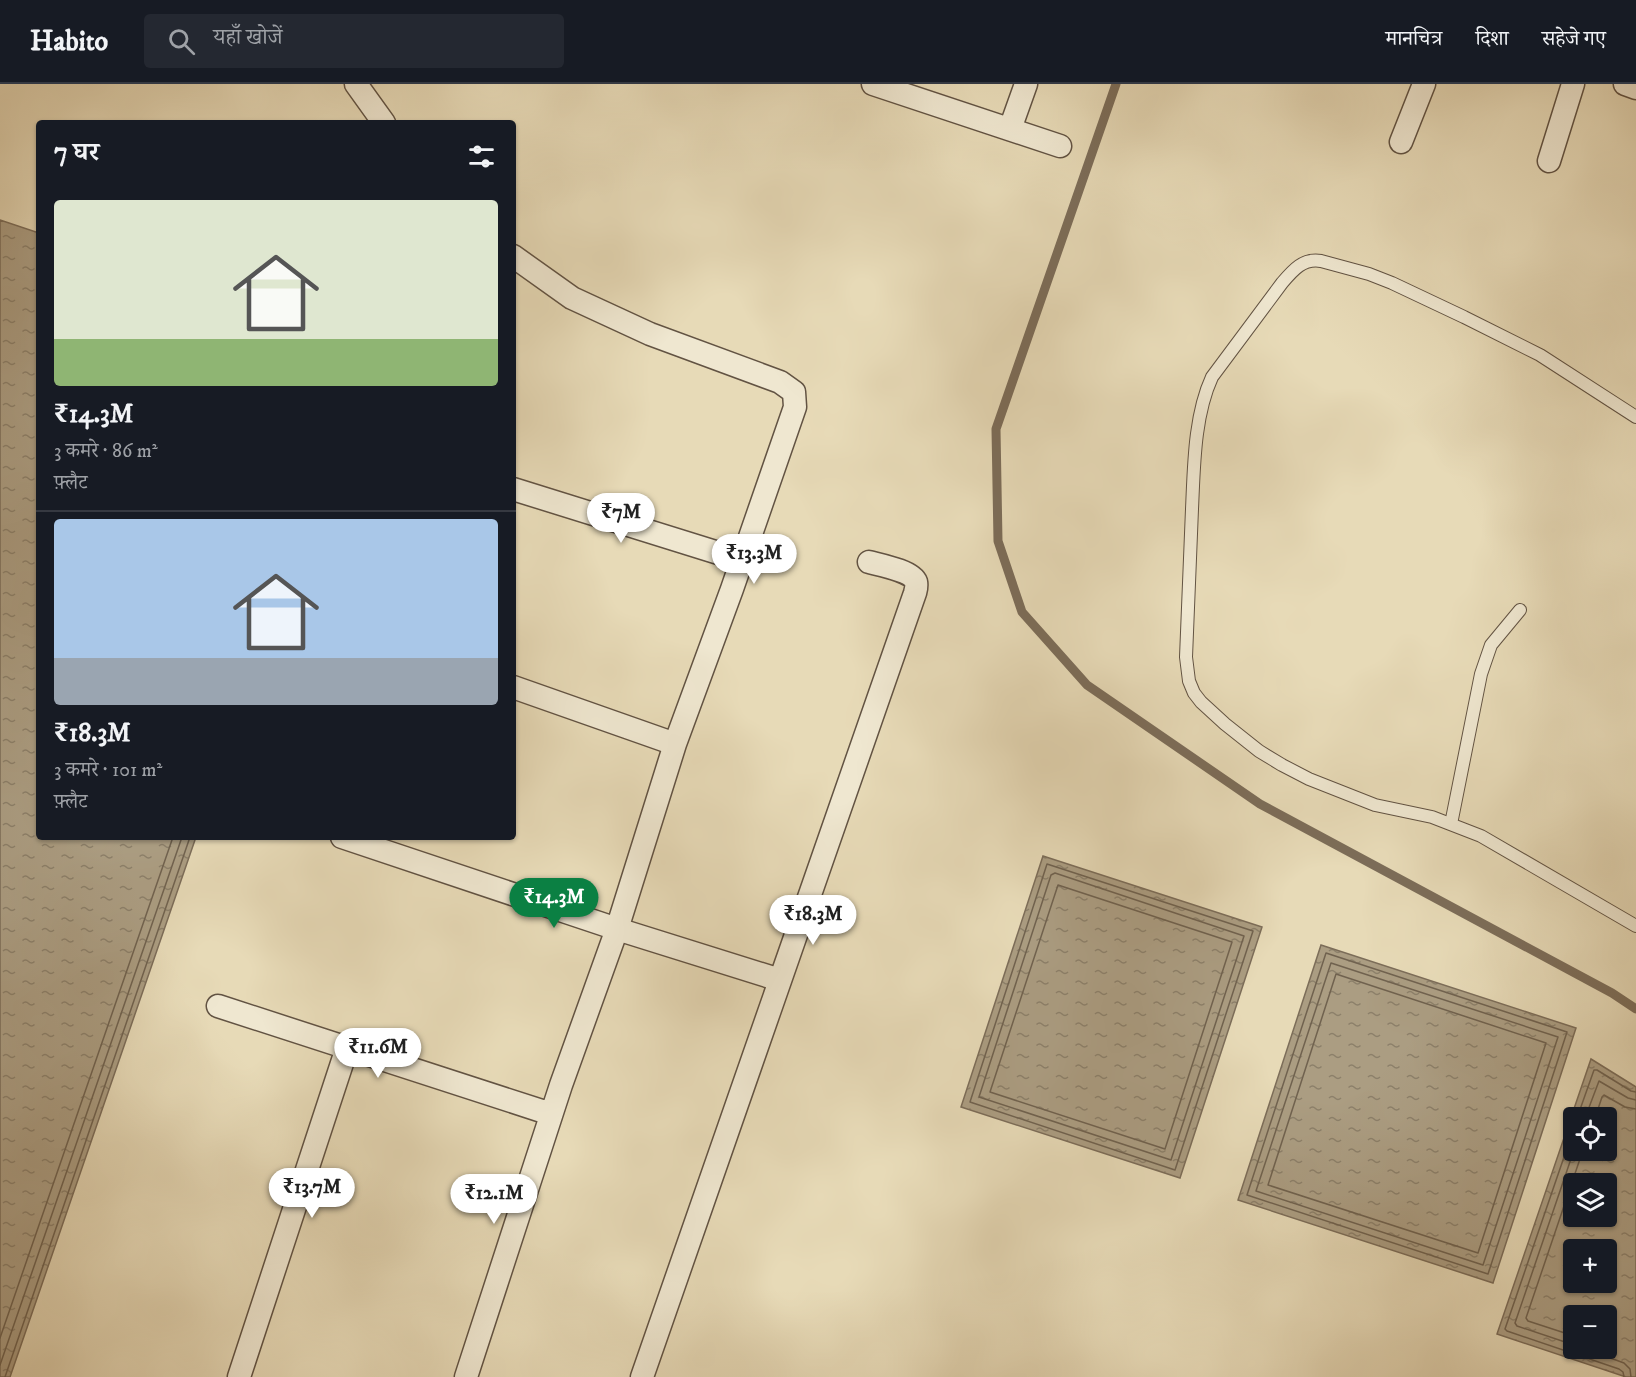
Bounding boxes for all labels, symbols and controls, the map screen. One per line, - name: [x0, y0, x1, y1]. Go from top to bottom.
- search box: [144, 14, 564, 68]
- text: Habito: [30, 24, 108, 59]
- text: यहाँ खोजें: [213, 24, 282, 51]
- icon: search: [165, 25, 198, 58]
- text: मानचित्र: [1385, 26, 1442, 52]
- text: दिशा: [1475, 26, 1509, 52]
- text: सहेजे गए: [1542, 26, 1606, 52]
- text: 7 घर: [54, 136, 99, 169]
- icon: filters: [465, 140, 498, 173]
- icon: home: [222, 239, 330, 347]
- text: ₹14.3M: [54, 398, 133, 431]
- text: 3 कमरे · 86 m²: [54, 439, 158, 464]
- text: फ़्लैट: [54, 471, 87, 496]
- pin: ₹7M: [592, 493, 650, 544]
- text: ₹7M: [601, 500, 641, 525]
- pin: ₹13.3M: [705, 534, 803, 585]
- text: ₹13.3M: [726, 541, 782, 566]
- icon: home: [222, 558, 330, 666]
- text: ₹18.3M: [54, 717, 131, 750]
- text: 3 कमरे · 101 m²: [54, 758, 162, 783]
- text: फ़्लैट: [54, 790, 87, 815]
- pin: ₹14.3M: [505, 878, 603, 929]
- text: ₹14.3M: [523, 885, 585, 910]
- pin: ₹18.3M: [764, 895, 862, 946]
- text: ₹18.3M: [783, 902, 843, 927]
- pin: ₹11.6M: [329, 1028, 427, 1079]
- text: ₹11.6M: [348, 1035, 408, 1060]
- map controls: [1563, 1107, 1617, 1359]
- button: locate: [1563, 1107, 1617, 1161]
- pin: ₹13.7M: [263, 1168, 361, 1219]
- button: layers: [1563, 1173, 1617, 1227]
- pin: ₹12.1M: [445, 1174, 543, 1225]
- text: ₹13.7M: [283, 1175, 341, 1200]
- text: ₹12.1M: [464, 1181, 524, 1206]
- button: +: [1563, 1239, 1617, 1293]
- button: −: [1563, 1305, 1617, 1359]

